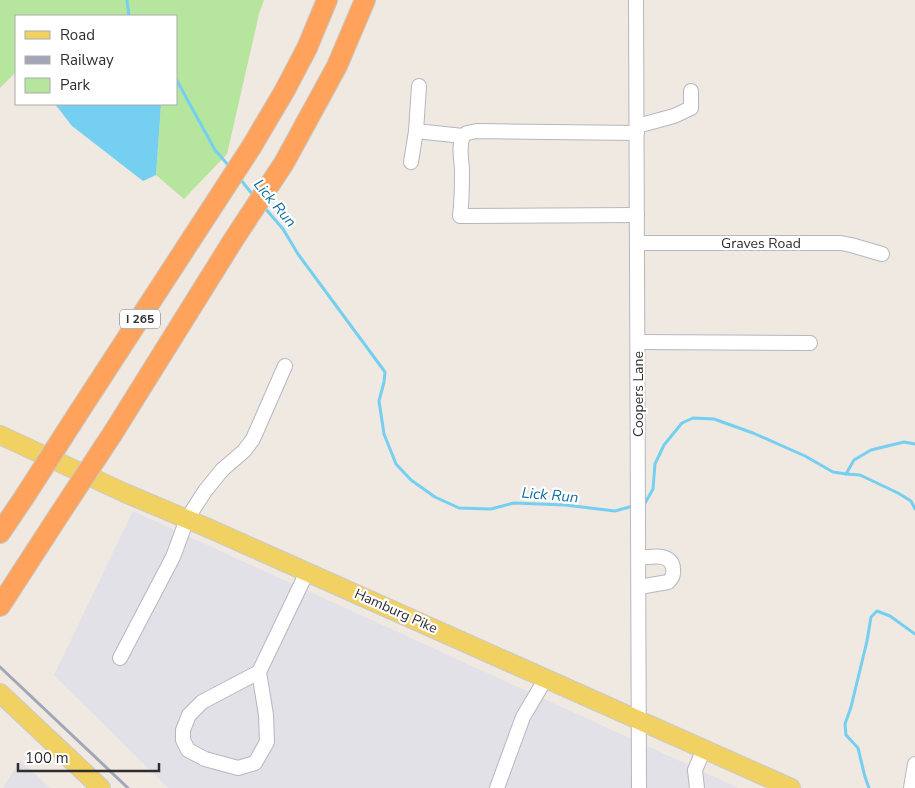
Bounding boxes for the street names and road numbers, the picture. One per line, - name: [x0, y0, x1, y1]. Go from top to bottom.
- street label: Graves Road: [721, 234, 801, 253]
- road number: I 265: [120, 310, 160, 328]
- street label: Coopers Lane: [629, 351, 648, 437]
- street label: Hamburg Pike: [351, 584, 441, 638]

